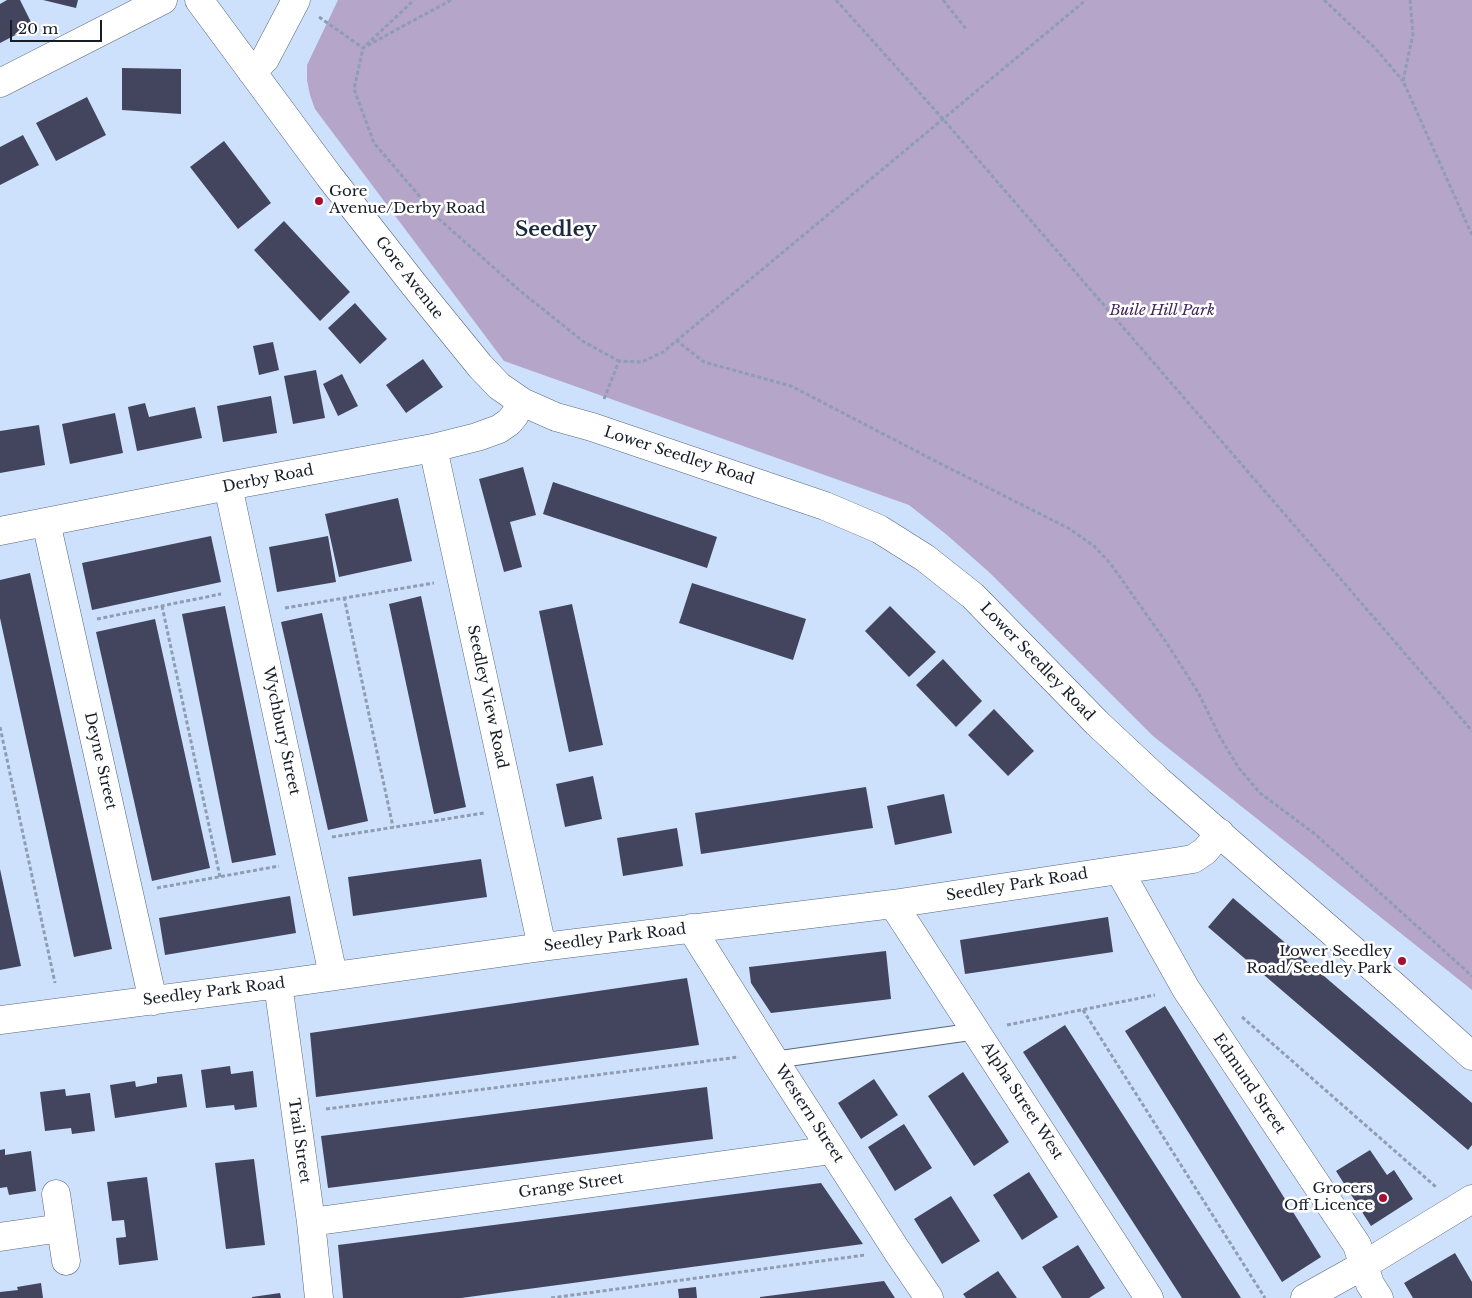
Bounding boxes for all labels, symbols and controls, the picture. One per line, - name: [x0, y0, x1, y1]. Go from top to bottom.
- scale bar: [12, 10, 105, 42]
- text: 20 m: [18, 19, 58, 38]
- place label: Gore Avenue/Derby Road: [329, 183, 485, 218]
- marker: Gore Avenue/Derby Road: [313, 195, 325, 207]
- district label: Seedley: [515, 218, 597, 242]
- street label: Gore Avenue: [371, 233, 447, 323]
- park label: Buile Hill Park: [1109, 302, 1215, 320]
- street label: Lower Seedley Road: [602, 423, 756, 489]
- street label: Derby Road: [221, 461, 315, 497]
- street label: Lower Seedley Road: [976, 599, 1098, 725]
- street label: Seedley View Road: [463, 624, 511, 770]
- street label: Wychbury Street: [259, 665, 303, 797]
- street label: Deyne Street: [80, 710, 120, 812]
- street label: Seedley Park Road: [945, 865, 1089, 905]
- street label: Seedley Park Road: [543, 920, 687, 956]
- place label: Lower Seedley Road/Seedley Park: [1246, 943, 1392, 978]
- marker: Lower Seedley Road/Seedley Park: [1396, 955, 1408, 967]
- street label: Seedley Park Road: [142, 974, 286, 1010]
- street label: Edmund Street: [1209, 1030, 1289, 1138]
- street label: Alpha Street West: [977, 1039, 1067, 1163]
- street label: Western Street: [771, 1062, 847, 1166]
- street label: Trail Street: [284, 1097, 314, 1185]
- street label: Grange Street: [517, 1170, 625, 1202]
- place label: Grocers Off Licence: [1284, 1180, 1373, 1215]
- marker: Grocers Off Licence: [1377, 1192, 1389, 1204]

